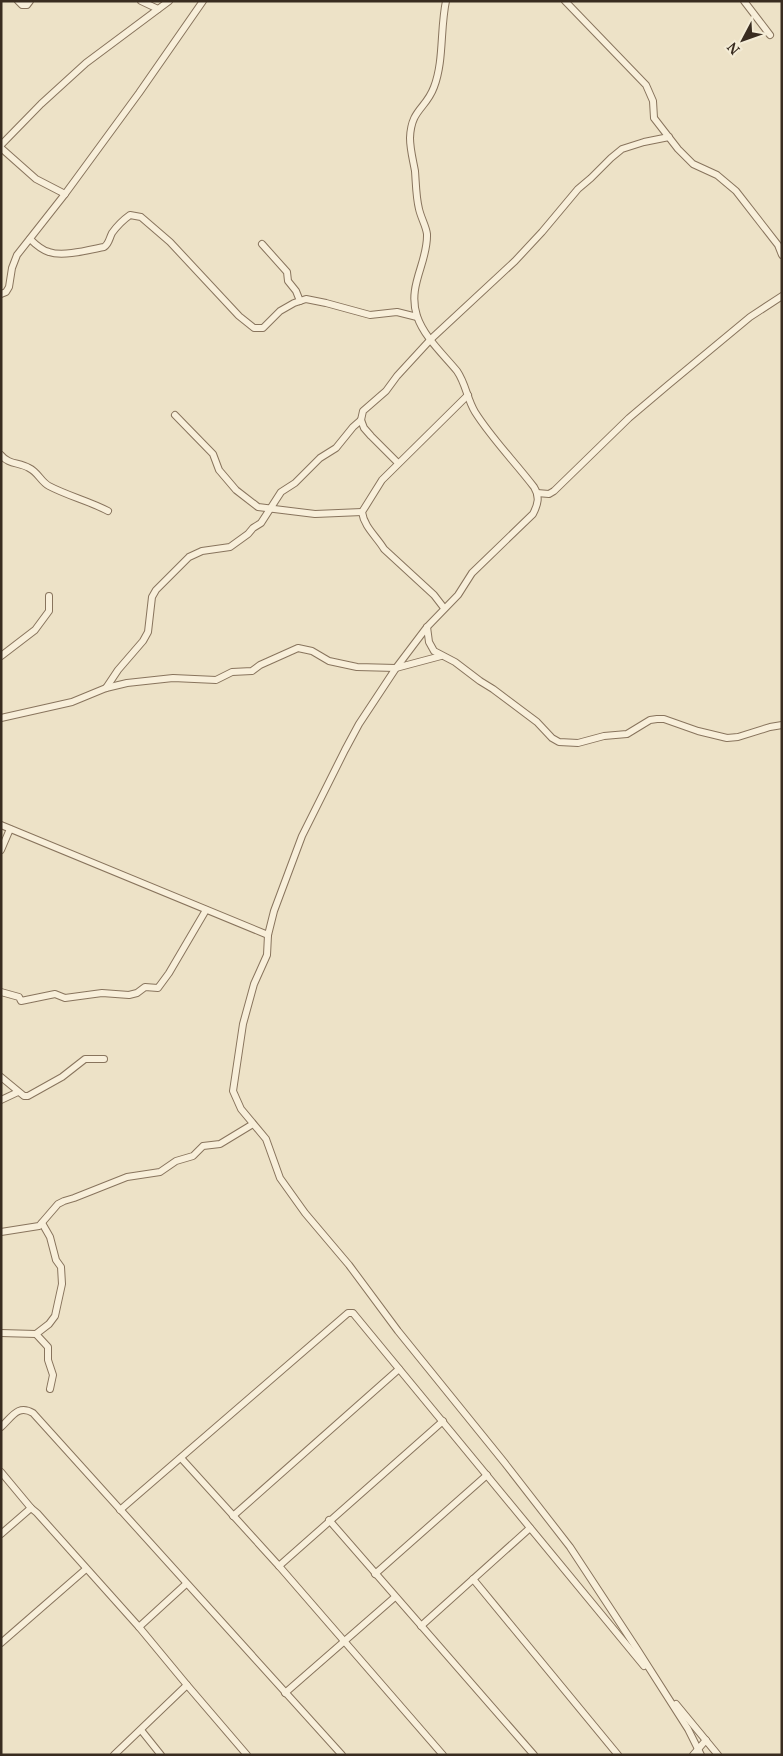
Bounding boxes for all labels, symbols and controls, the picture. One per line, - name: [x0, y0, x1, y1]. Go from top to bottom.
- north arrow: [718, 15, 768, 65]
- text: N: [722, 38, 743, 59]

